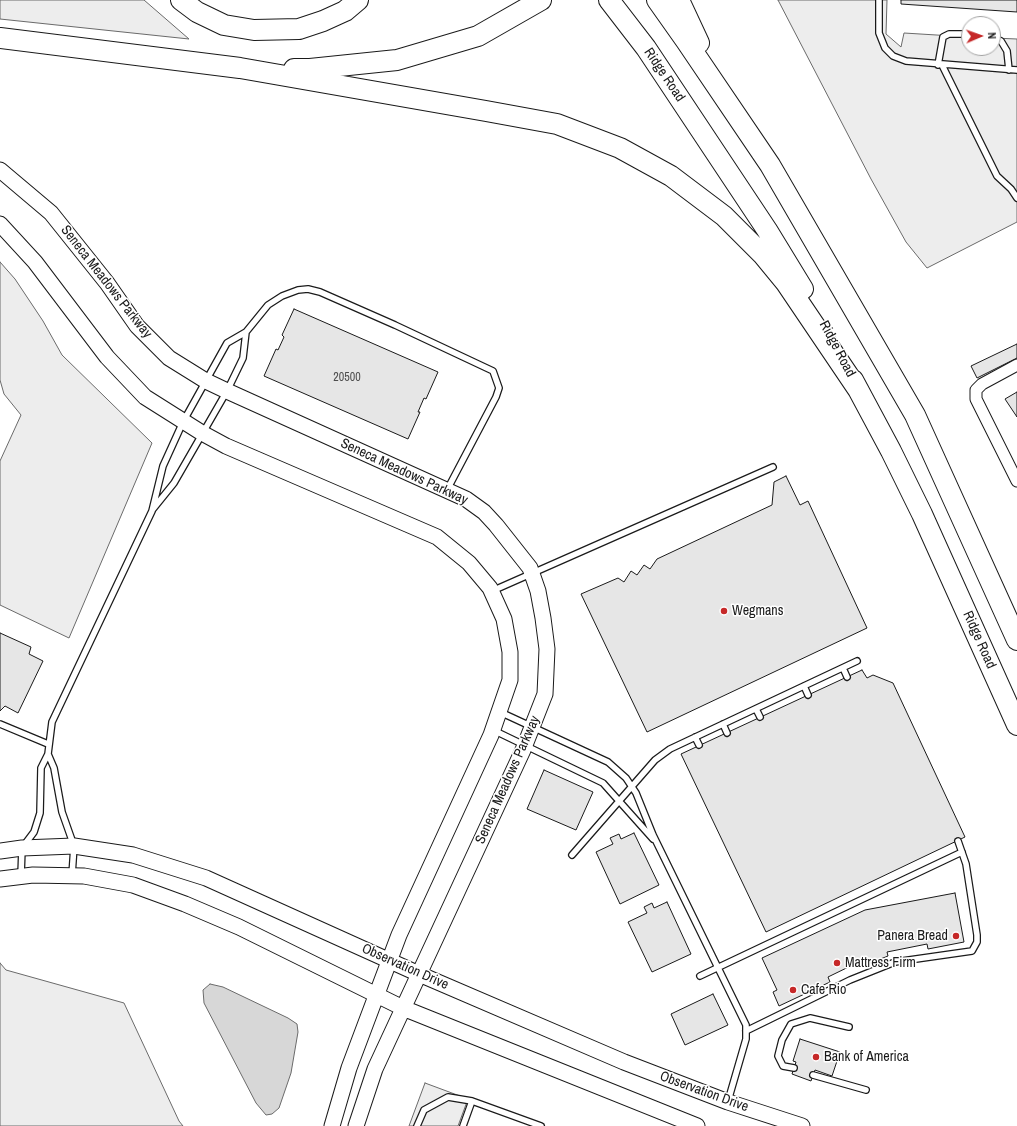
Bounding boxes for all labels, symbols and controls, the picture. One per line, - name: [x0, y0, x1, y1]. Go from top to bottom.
- north arrow: [961, 16, 1001, 56]
- text: N: [985, 32, 999, 39]
- street label: Ridge Road: [640, 45, 688, 105]
- street label: Seneca Meadows Parkway: [57, 222, 155, 342]
- street label: Ridge Road: [815, 318, 859, 380]
- house number: 20500: [333, 371, 361, 385]
- street label: Seneca Meadows Parkway: [338, 435, 470, 509]
- place label: Wegmans: [732, 603, 783, 619]
- marker: Wegmans: [719, 606, 729, 616]
- street label: Ridge Road: [959, 609, 999, 671]
- street label: Seneca Meadows Parkway: [472, 713, 544, 847]
- place label: Panera Bread: [877, 928, 948, 944]
- marker: Panera Bread: [951, 931, 961, 941]
- street label: Observation Drive: [359, 940, 451, 994]
- place label: Mattress Firm: [845, 955, 916, 971]
- marker: Mattress Firm: [832, 958, 842, 968]
- place label: Cafe Rio: [801, 982, 846, 998]
- marker: Cafe Rio: [788, 985, 798, 995]
- place label: Bank of America: [824, 1049, 909, 1065]
- marker: Bank of America: [811, 1052, 821, 1062]
- street label: Observation Drive: [657, 1068, 751, 1116]

